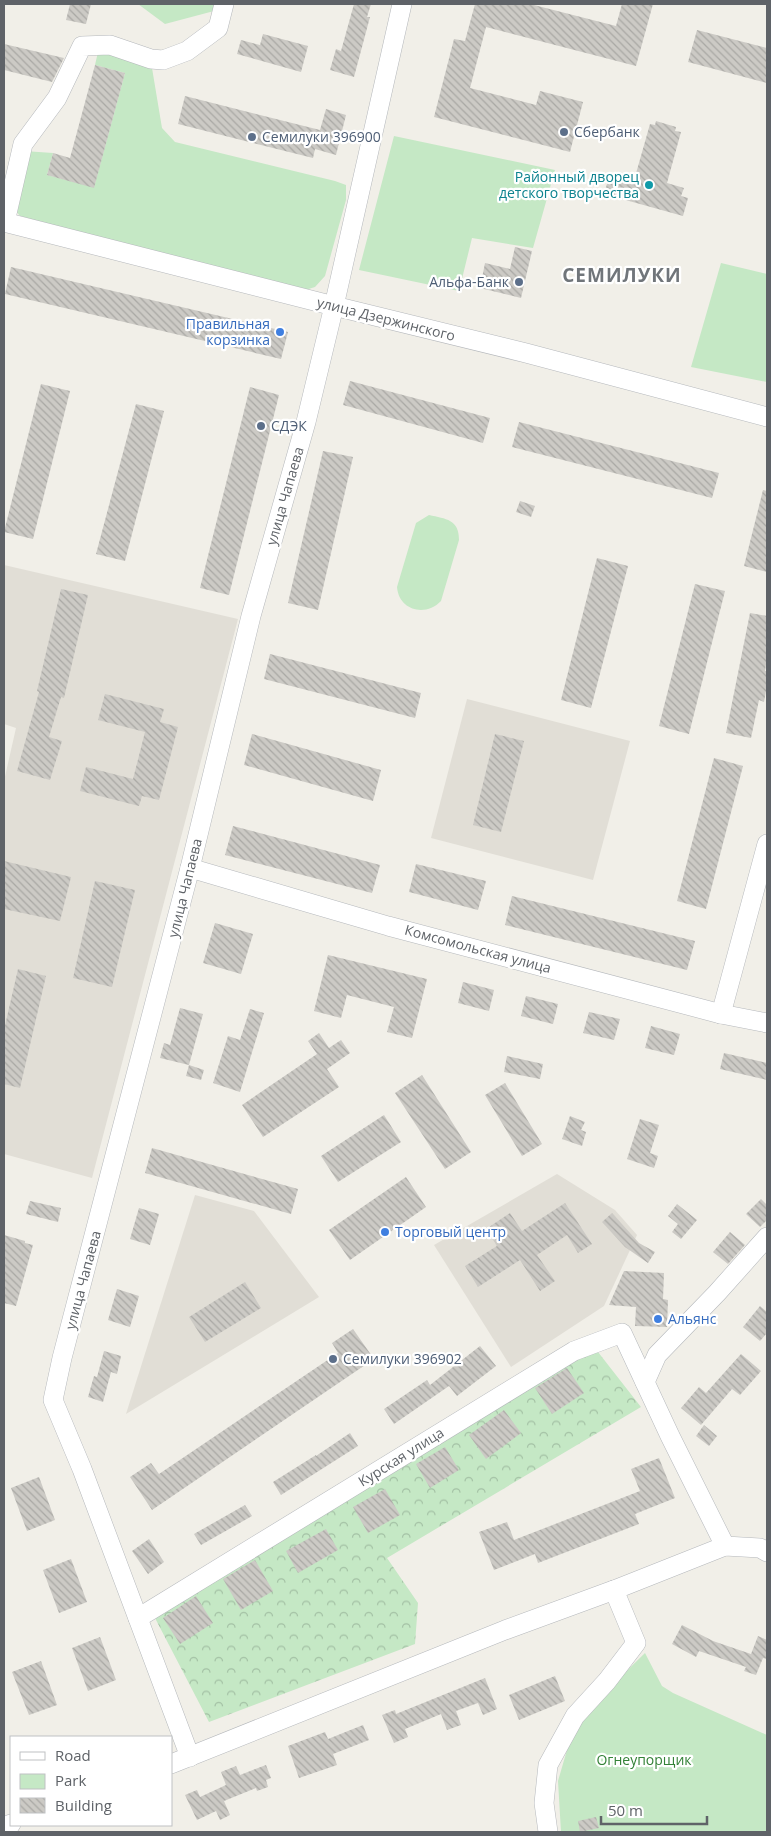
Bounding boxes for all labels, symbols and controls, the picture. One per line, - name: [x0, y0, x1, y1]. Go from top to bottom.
- place label: Сбербанк: [574, 122, 641, 141]
- marker: Сбербанк: [558, 126, 570, 138]
- place label: Семилуки 396900: [262, 127, 381, 146]
- marker: Семилуки 396900: [246, 131, 258, 143]
- place label: Районный дворец детского творчества: [499, 167, 639, 202]
- marker: Районный дворец детского творчества: [643, 179, 655, 191]
- district label: СЕМИЛУКИ: [562, 262, 682, 288]
- place label: Альфа-Банк: [429, 272, 510, 291]
- marker: Альфа-Банк: [513, 276, 525, 288]
- street label: улица Дзержинского: [315, 292, 457, 345]
- place label: Правильная корзинка: [186, 314, 270, 349]
- marker: Правильная корзинка: [274, 326, 286, 338]
- place label: СДЭК: [271, 416, 307, 435]
- marker: СДЭК: [255, 420, 267, 432]
- street label: улица Чапаева: [261, 444, 308, 547]
- street label: улица Чапаева: [163, 836, 206, 940]
- street label: Комсомольская улица: [403, 920, 553, 977]
- place label: Торговый центр: [395, 1222, 506, 1241]
- marker: Торговый центр: [379, 1226, 391, 1238]
- street label: улица Чапаева: [60, 1228, 105, 1331]
- place label: Альянс: [668, 1309, 717, 1328]
- marker: Альянс: [652, 1313, 664, 1325]
- place label: Семилуки 396902: [343, 1349, 462, 1368]
- marker: Семилуки 396902: [327, 1353, 339, 1365]
- street label: Курская улица: [354, 1423, 447, 1491]
- legend: [10, 1736, 172, 1826]
- text: Road: [55, 1745, 91, 1765]
- park label: Огнеупорщик: [596, 1750, 692, 1769]
- text: Park: [55, 1770, 86, 1790]
- scale bar: [601, 1794, 707, 1826]
- text: Building: [55, 1795, 112, 1815]
- text: 50 m: [608, 1800, 643, 1820]

